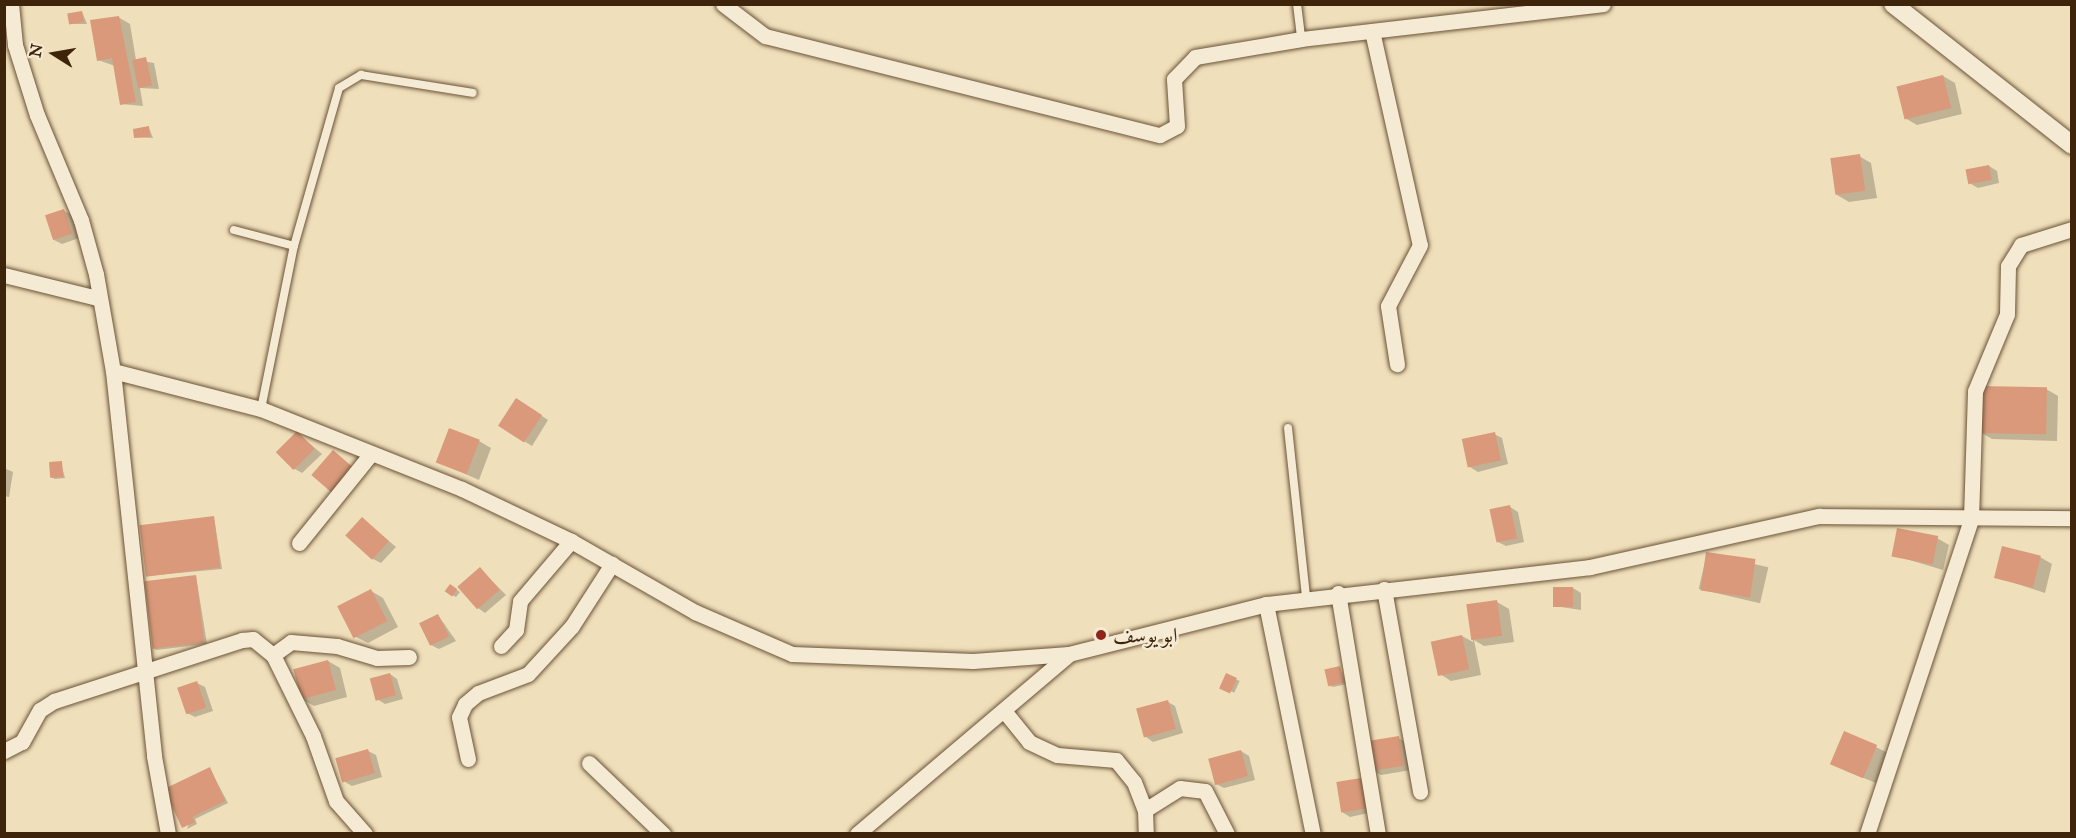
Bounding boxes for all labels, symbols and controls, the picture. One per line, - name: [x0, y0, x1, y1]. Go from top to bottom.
- north arrow: [24, 24, 84, 84]
- text: N: [25, 42, 46, 59]
- place label: ابو يوسف: [1113, 622, 1178, 648]
- marker: ابو يوسف: [1094, 628, 1108, 642]

